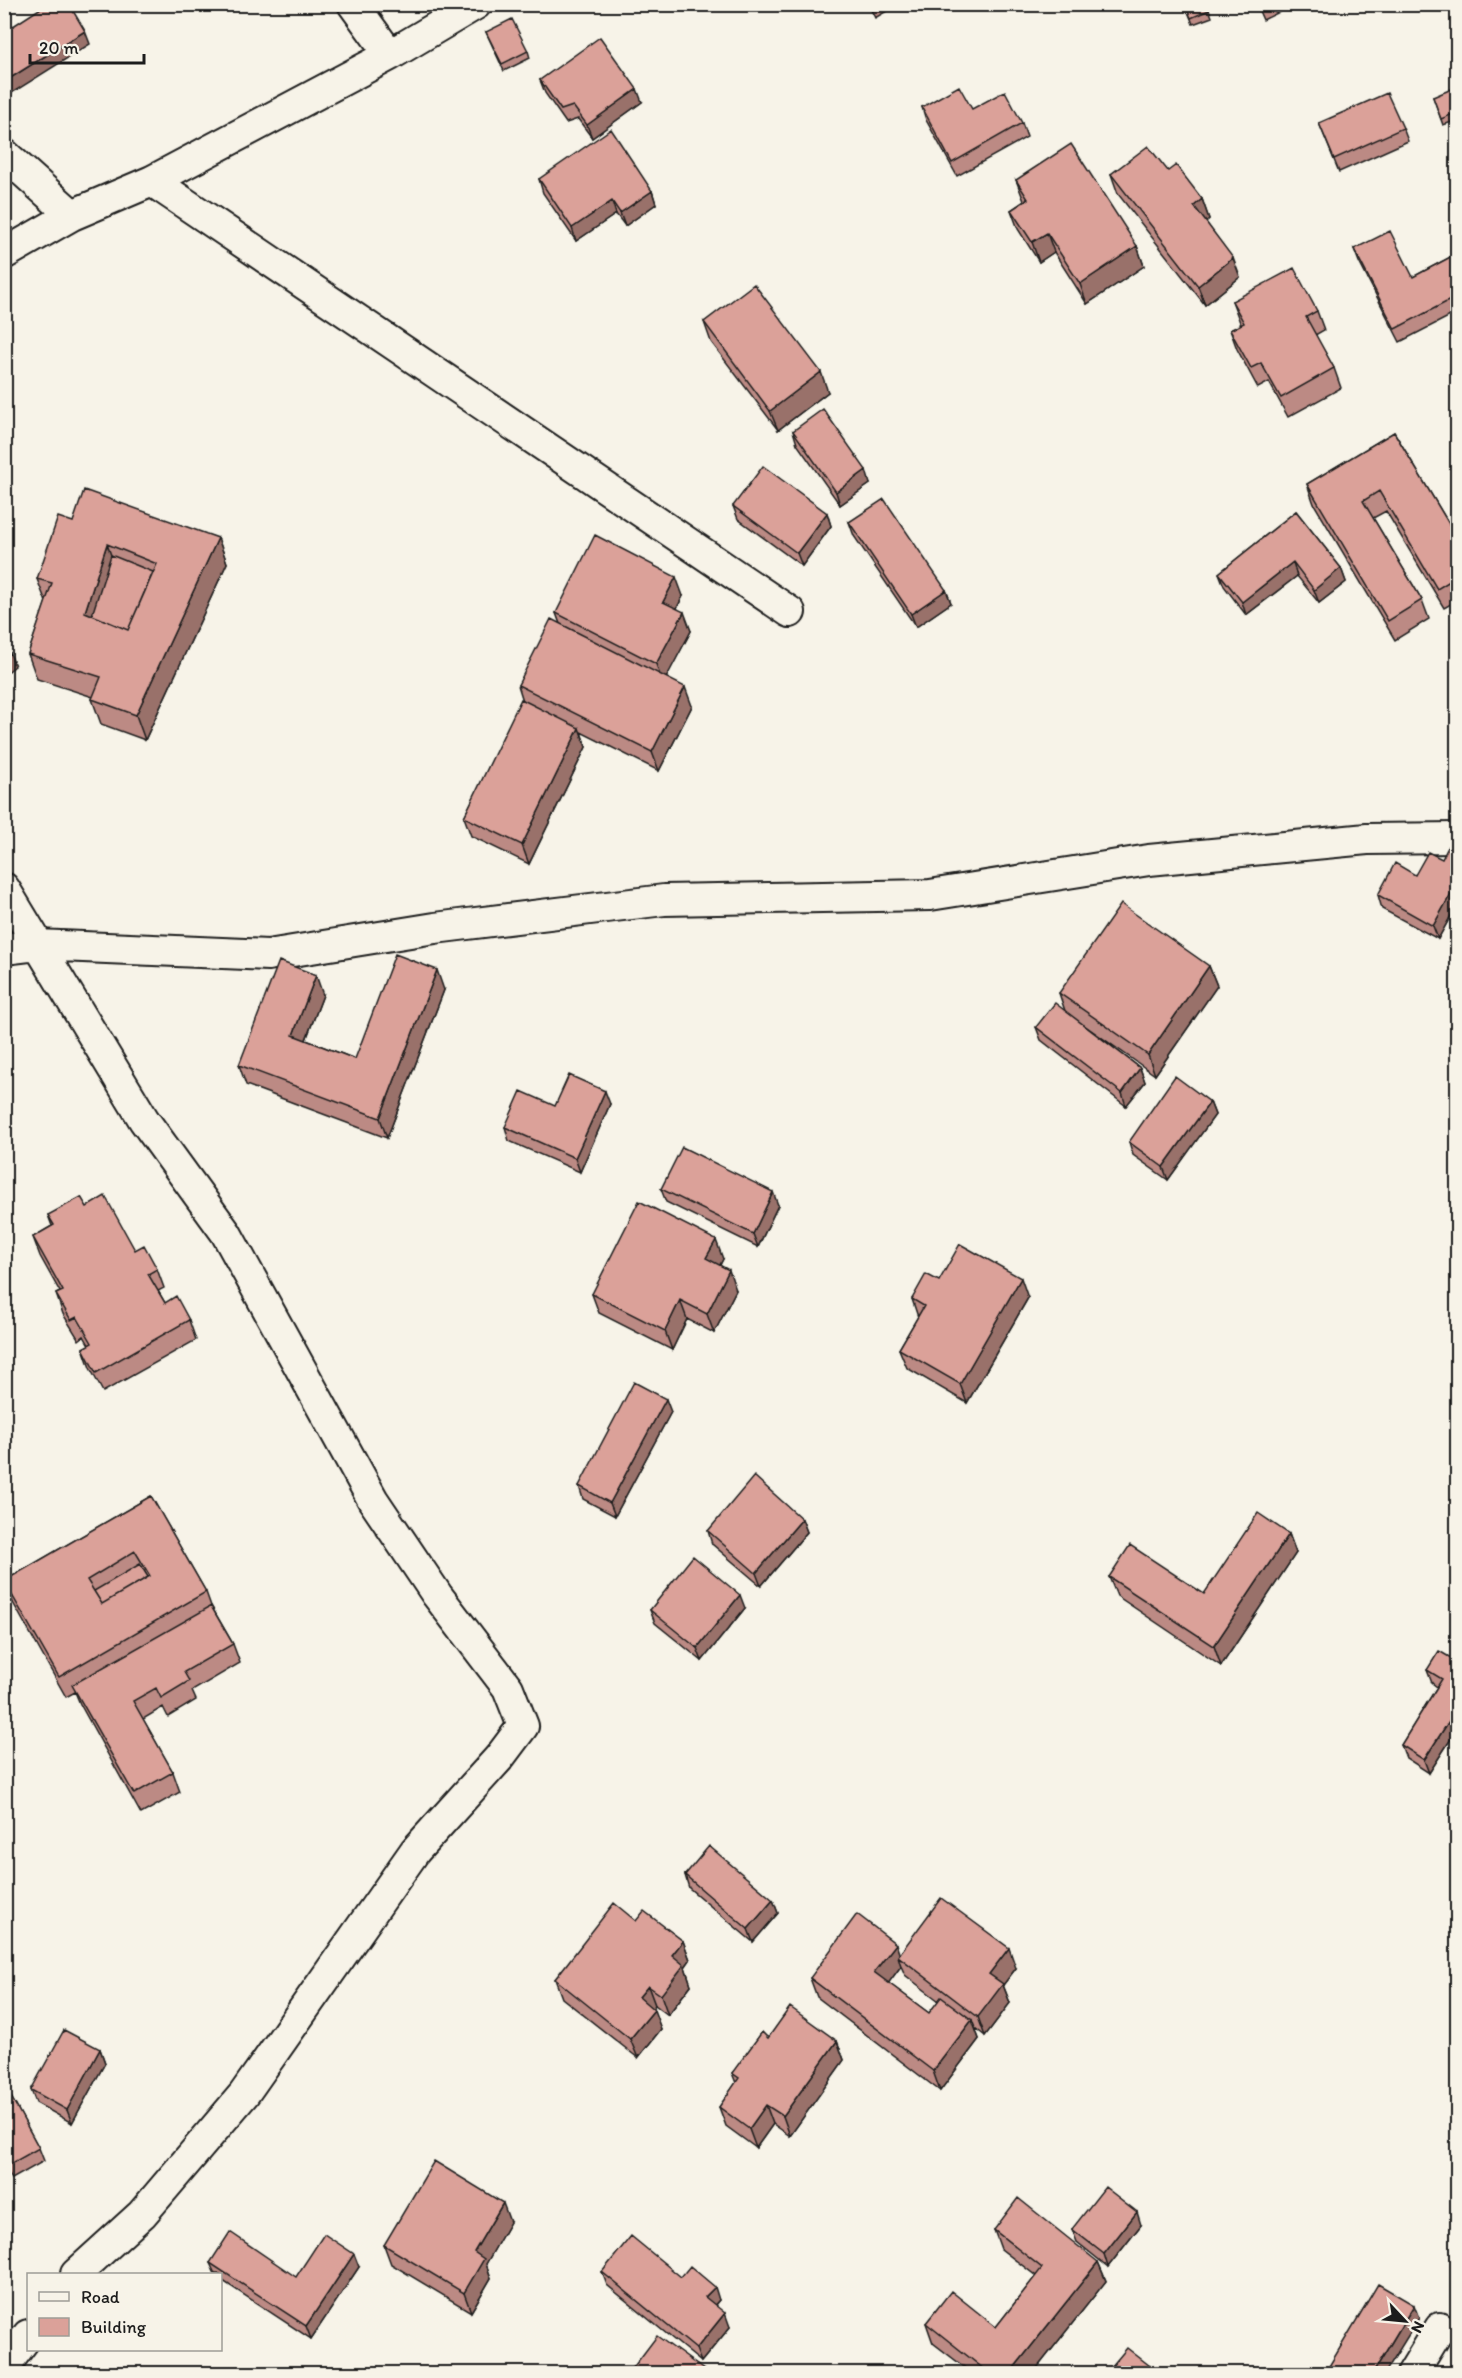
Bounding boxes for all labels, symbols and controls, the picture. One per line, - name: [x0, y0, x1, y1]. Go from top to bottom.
- scale bar: [30, 27, 144, 65]
- text: 20 m: [39, 37, 79, 59]
- legend: [27, 2273, 222, 2351]
- text: Road: [81, 2286, 120, 2308]
- north arrow: [1375, 2291, 1435, 2351]
- text: Building: [81, 2316, 147, 2338]
- text: N: [1407, 2318, 1429, 2336]

